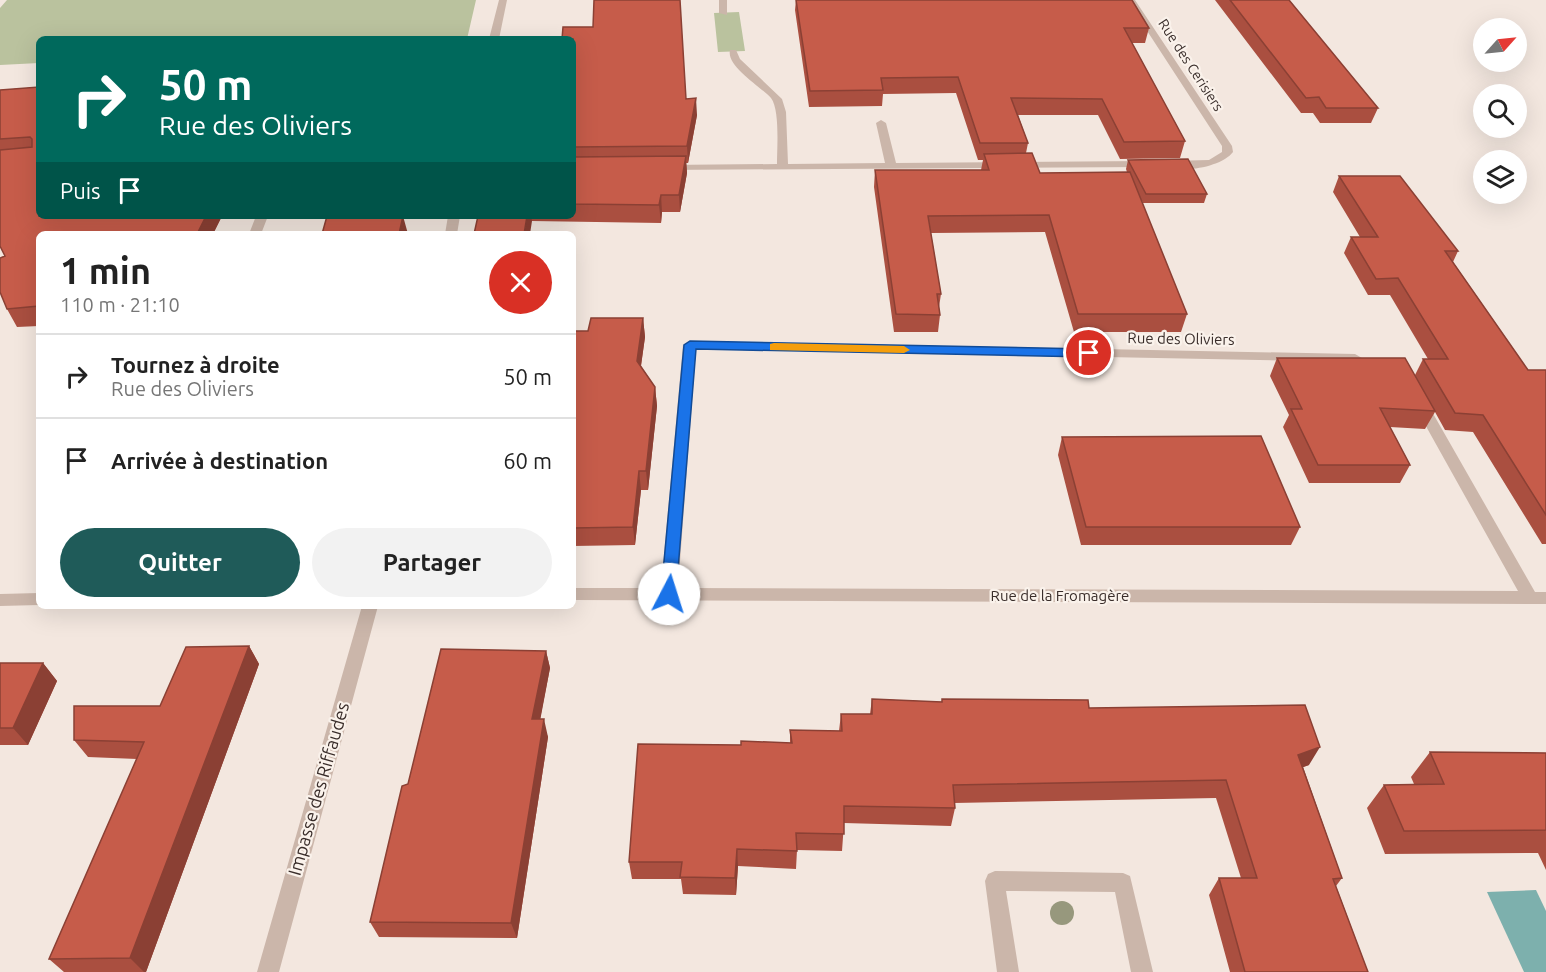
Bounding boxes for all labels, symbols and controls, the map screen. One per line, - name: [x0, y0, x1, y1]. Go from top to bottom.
- street label: Rue des Cerisiers: [1155, 16, 1227, 114]
- north arrow: [1473, 18, 1527, 72]
- map controls: [1473, 18, 1527, 204]
- icon: right: [60, 60, 138, 138]
- text: 50 m: [159, 61, 253, 108]
- button: search: [1473, 84, 1527, 138]
- text: Rue des Oliviers: [159, 110, 352, 140]
- button: layers: [1473, 150, 1527, 204]
- icon: arrive: [113, 174, 146, 207]
- text: Puis: [60, 178, 101, 203]
- text: 1 min: [60, 250, 151, 291]
- button: close: [489, 251, 552, 314]
- text: 110 m · 21:10: [60, 293, 180, 316]
- pin: [1063, 327, 1114, 378]
- street label: Rue des Oliviers: [1127, 329, 1235, 348]
- icon: arrive: [1072, 336, 1105, 369]
- text: Tournez à droite: [111, 352, 280, 377]
- icon: right: [60, 360, 93, 393]
- text: 50 m: [503, 364, 552, 389]
- text: Rue des Oliviers: [111, 377, 254, 400]
- icon: arrive: [60, 444, 93, 477]
- text: Arrivée à destination: [111, 448, 328, 473]
- text: 60 m: [503, 448, 552, 473]
- button: Quitter: [60, 528, 300, 597]
- button: Partager: [312, 528, 552, 597]
- position arrow: [637, 562, 701, 626]
- street label: Rue de la Fromagère: [991, 587, 1129, 604]
- street label: Impasse des Riffaudes: [284, 700, 352, 878]

